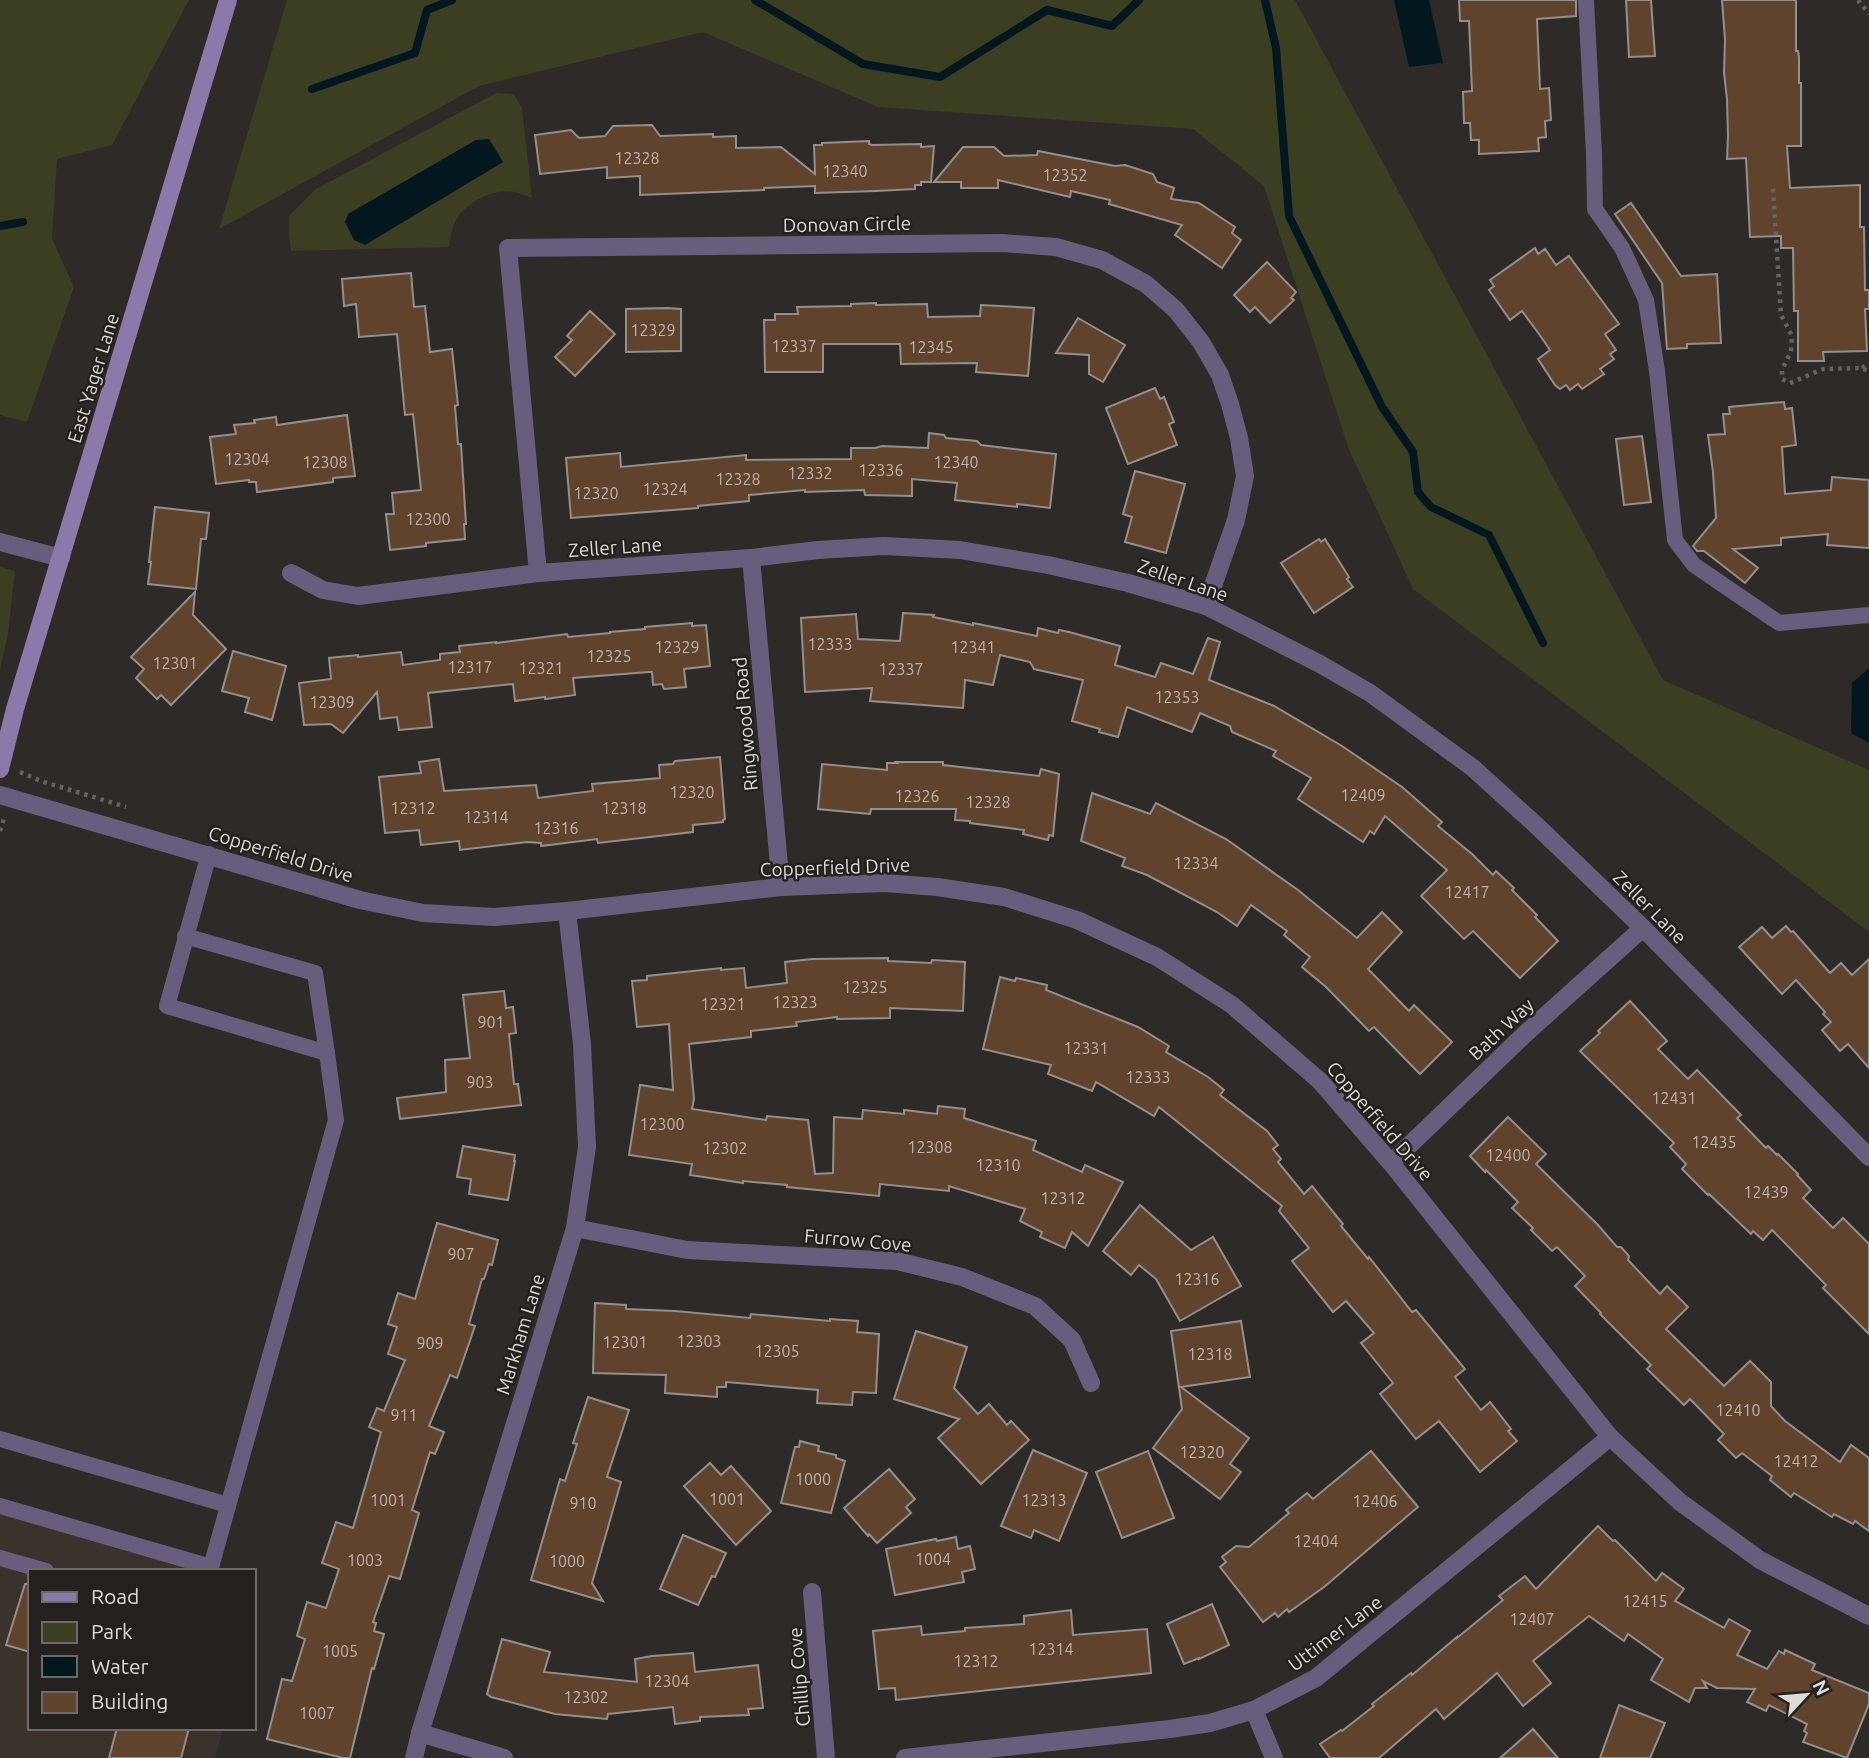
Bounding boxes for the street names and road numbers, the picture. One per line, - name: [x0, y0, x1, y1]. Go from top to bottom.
- street label: Donovan Circle: [783, 212, 911, 236]
- street label: East Yager Lane: [63, 311, 123, 445]
- street label: Zeller Lane: [567, 533, 663, 561]
- street label: Zeller Lane: [1135, 554, 1231, 606]
- street label: Ringwood Road: [728, 656, 762, 792]
- street label: Copperfield Drive: [206, 821, 356, 887]
- street label: Copperfield Drive: [759, 853, 911, 881]
- street label: Zeller Lane: [1609, 866, 1691, 948]
- street label: Bath Way: [1464, 993, 1538, 1065]
- street label: Copperfield Drive: [1322, 1057, 1438, 1185]
- street label: Furrow Cove: [803, 1224, 913, 1256]
- street label: Markham Lane: [491, 1271, 549, 1397]
- street label: Uttimer Lane: [1284, 1591, 1386, 1675]
- street label: Chillip Cove: [784, 1626, 814, 1728]

